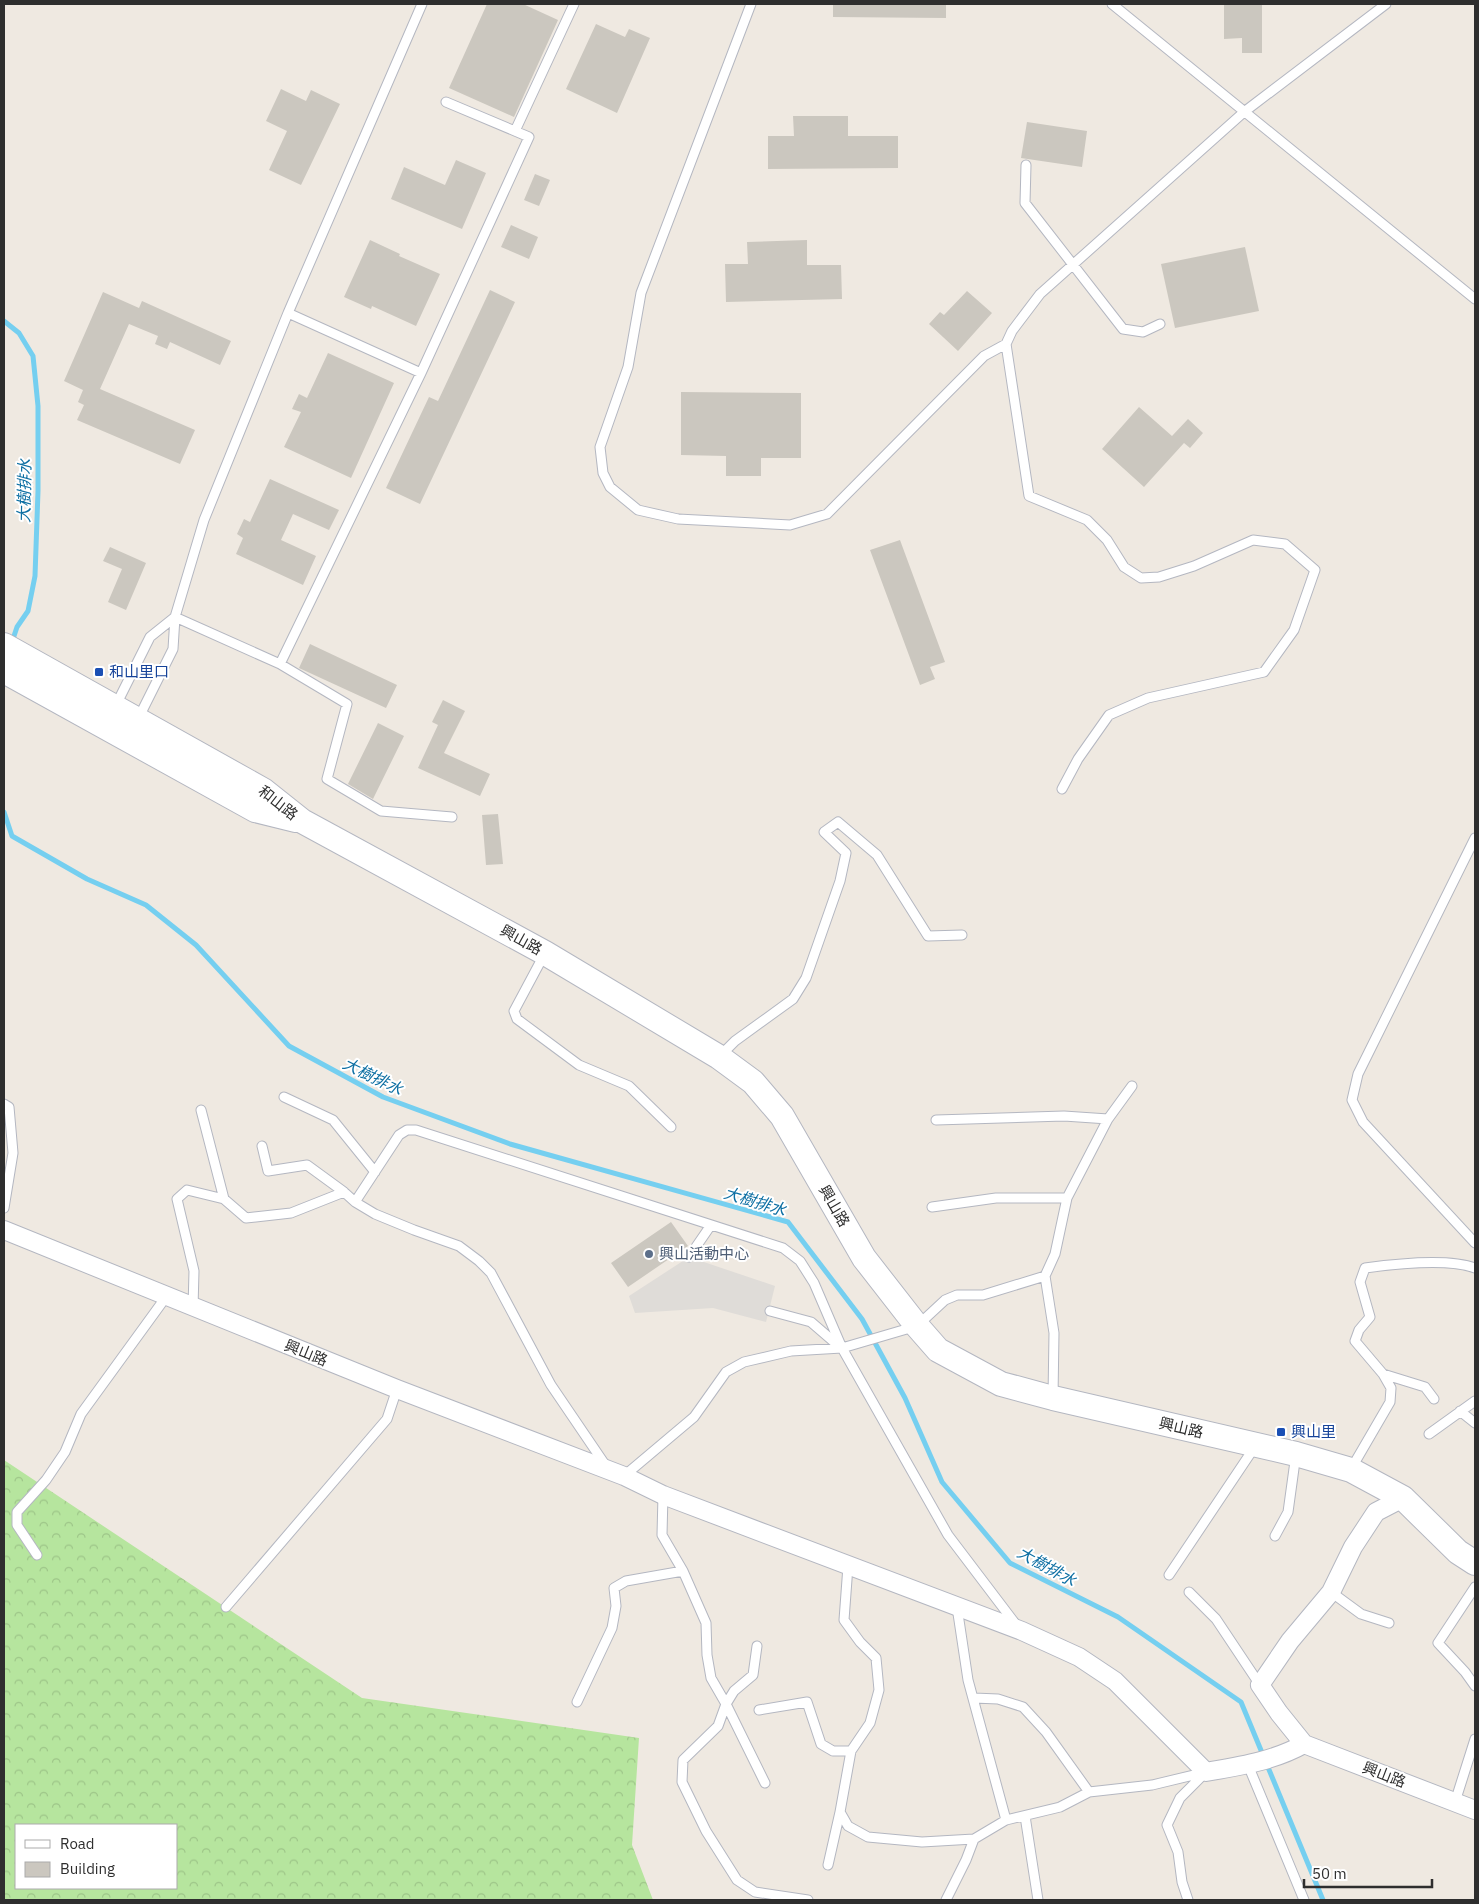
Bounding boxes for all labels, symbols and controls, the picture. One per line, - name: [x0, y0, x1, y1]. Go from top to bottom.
- water label: 大樹排水: [13, 458, 35, 523]
- place label: 和山里口: [109, 662, 169, 681]
- marker: 和山里口: [93, 666, 105, 678]
- street label: 和山路: [255, 781, 302, 824]
- street label: 興山路: [497, 920, 546, 959]
- water label: 大樹排水: [340, 1053, 407, 1099]
- water label: 大樹排水: [721, 1182, 789, 1220]
- street label: 興山路: [815, 1182, 854, 1230]
- place label: 興山活動中心: [659, 1244, 749, 1263]
- marker: 興山活動中心: [643, 1248, 655, 1260]
- street label: 興山路: [282, 1335, 331, 1370]
- street label: 興山路: [1157, 1413, 1205, 1442]
- place label: 興山里: [1291, 1422, 1336, 1441]
- marker: 興山里: [1275, 1426, 1287, 1438]
- water label: 大樹排水: [1014, 1542, 1081, 1591]
- street label: 興山路: [1360, 1758, 1409, 1791]
- legend: [15, 1824, 178, 1889]
- text: Road: [60, 1834, 95, 1853]
- scale bar: [1304, 1856, 1432, 1888]
- text: Building: [60, 1859, 115, 1878]
- text: 50 m: [1312, 1864, 1347, 1883]

